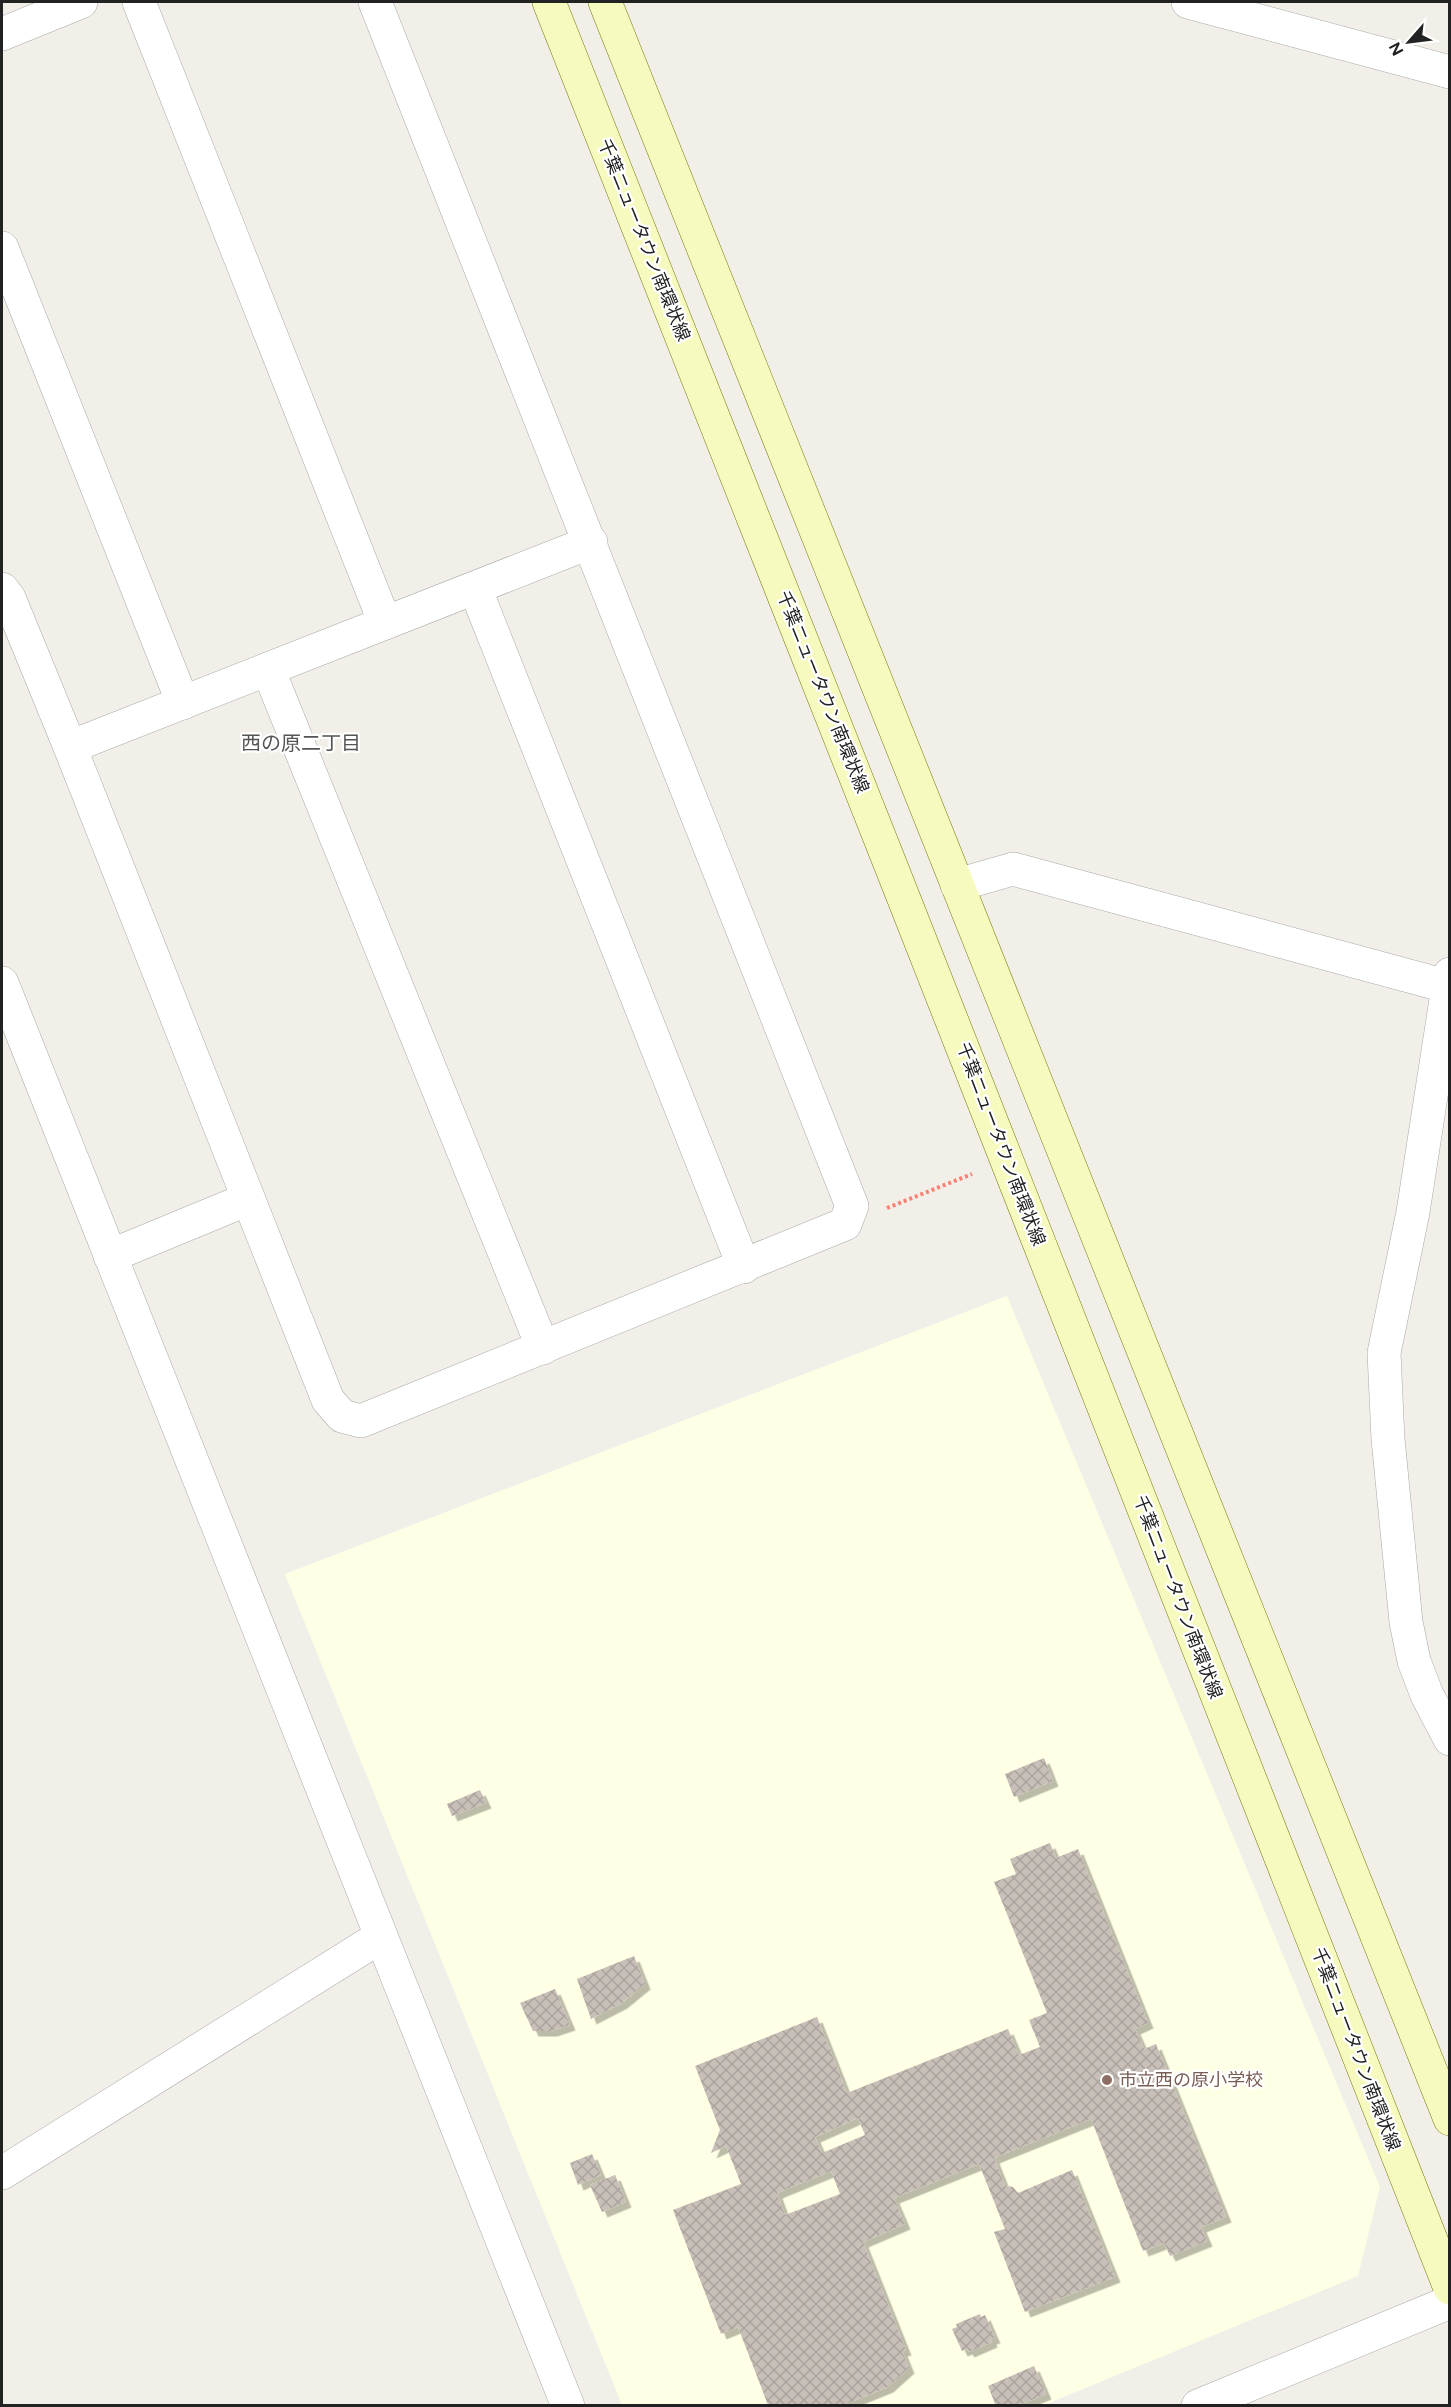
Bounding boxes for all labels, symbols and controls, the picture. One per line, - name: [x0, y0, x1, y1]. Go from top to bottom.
- north arrow: [1379, 12, 1439, 72]
- text: N: [1385, 39, 1407, 59]
- street label: 千葉ニュータウン南環状線: [593, 136, 695, 344]
- street label: 千葉ニュータウン南環状線: [772, 588, 874, 796]
- district label: 西の原二丁目: [241, 731, 361, 755]
- street label: 千葉ニュータウン南環状線: [952, 1039, 1050, 1249]
- street label: 千葉ニュータウン南環状線: [1129, 1492, 1227, 1702]
- street label: 千葉ニュータウン南環状線: [1307, 1944, 1405, 2154]
- place label: 市立西の原小学校: [1119, 2069, 1263, 2091]
- marker: 市立西の原小学校: [1100, 2073, 1114, 2087]

